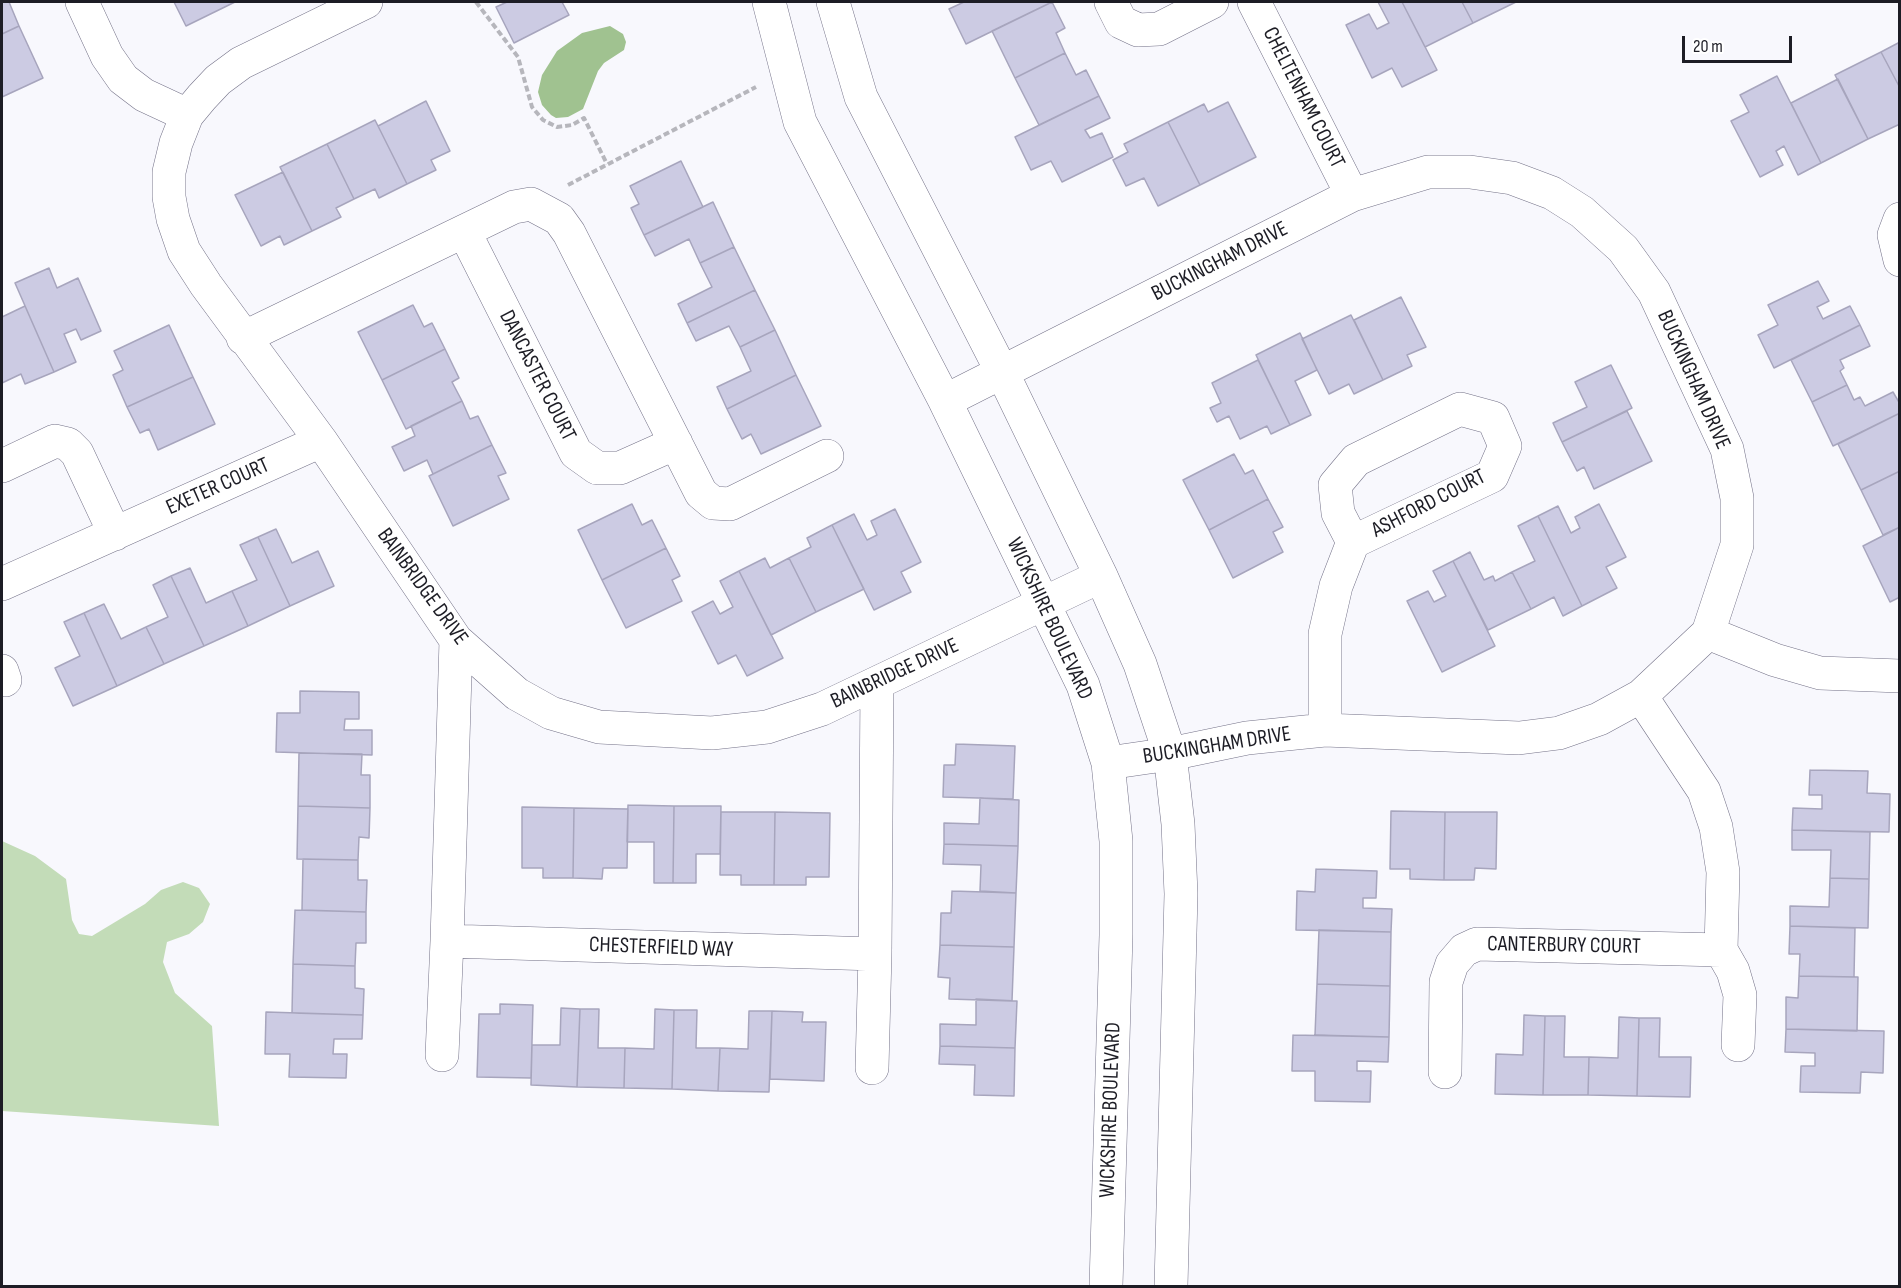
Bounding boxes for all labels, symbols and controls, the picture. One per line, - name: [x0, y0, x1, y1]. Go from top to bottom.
- street label: CHELTENHAM COURT: [1256, 23, 1350, 173]
- scale bar: [1685, 24, 1794, 62]
- text: 20 m: [1693, 36, 1723, 57]
- street label: BUCKINGHAM DRIVE: [1147, 216, 1293, 308]
- street label: DANCASTER COURT: [493, 306, 581, 446]
- street label: BUCKINGHAM DRIVE: [1651, 306, 1735, 454]
- street label: EXETER COURT: [162, 453, 274, 521]
- street label: ASHFORD COURT: [1367, 464, 1491, 544]
- street label: BAINBRIDGE DRIVE: [371, 523, 473, 651]
- street label: WICKSHIRE BOULEVARD: [1000, 534, 1098, 704]
- street label: BAINBRIDGE DRIVE: [827, 633, 963, 715]
- street label: BUCKINGHAM DRIVE: [1141, 721, 1293, 771]
- street label: CANTERBURY COURT: [1487, 931, 1641, 961]
- street label: CHESTERFIELD WAY: [588, 932, 734, 964]
- street label: WICKSHIRE BOULEVARD: [1095, 1022, 1127, 1198]

